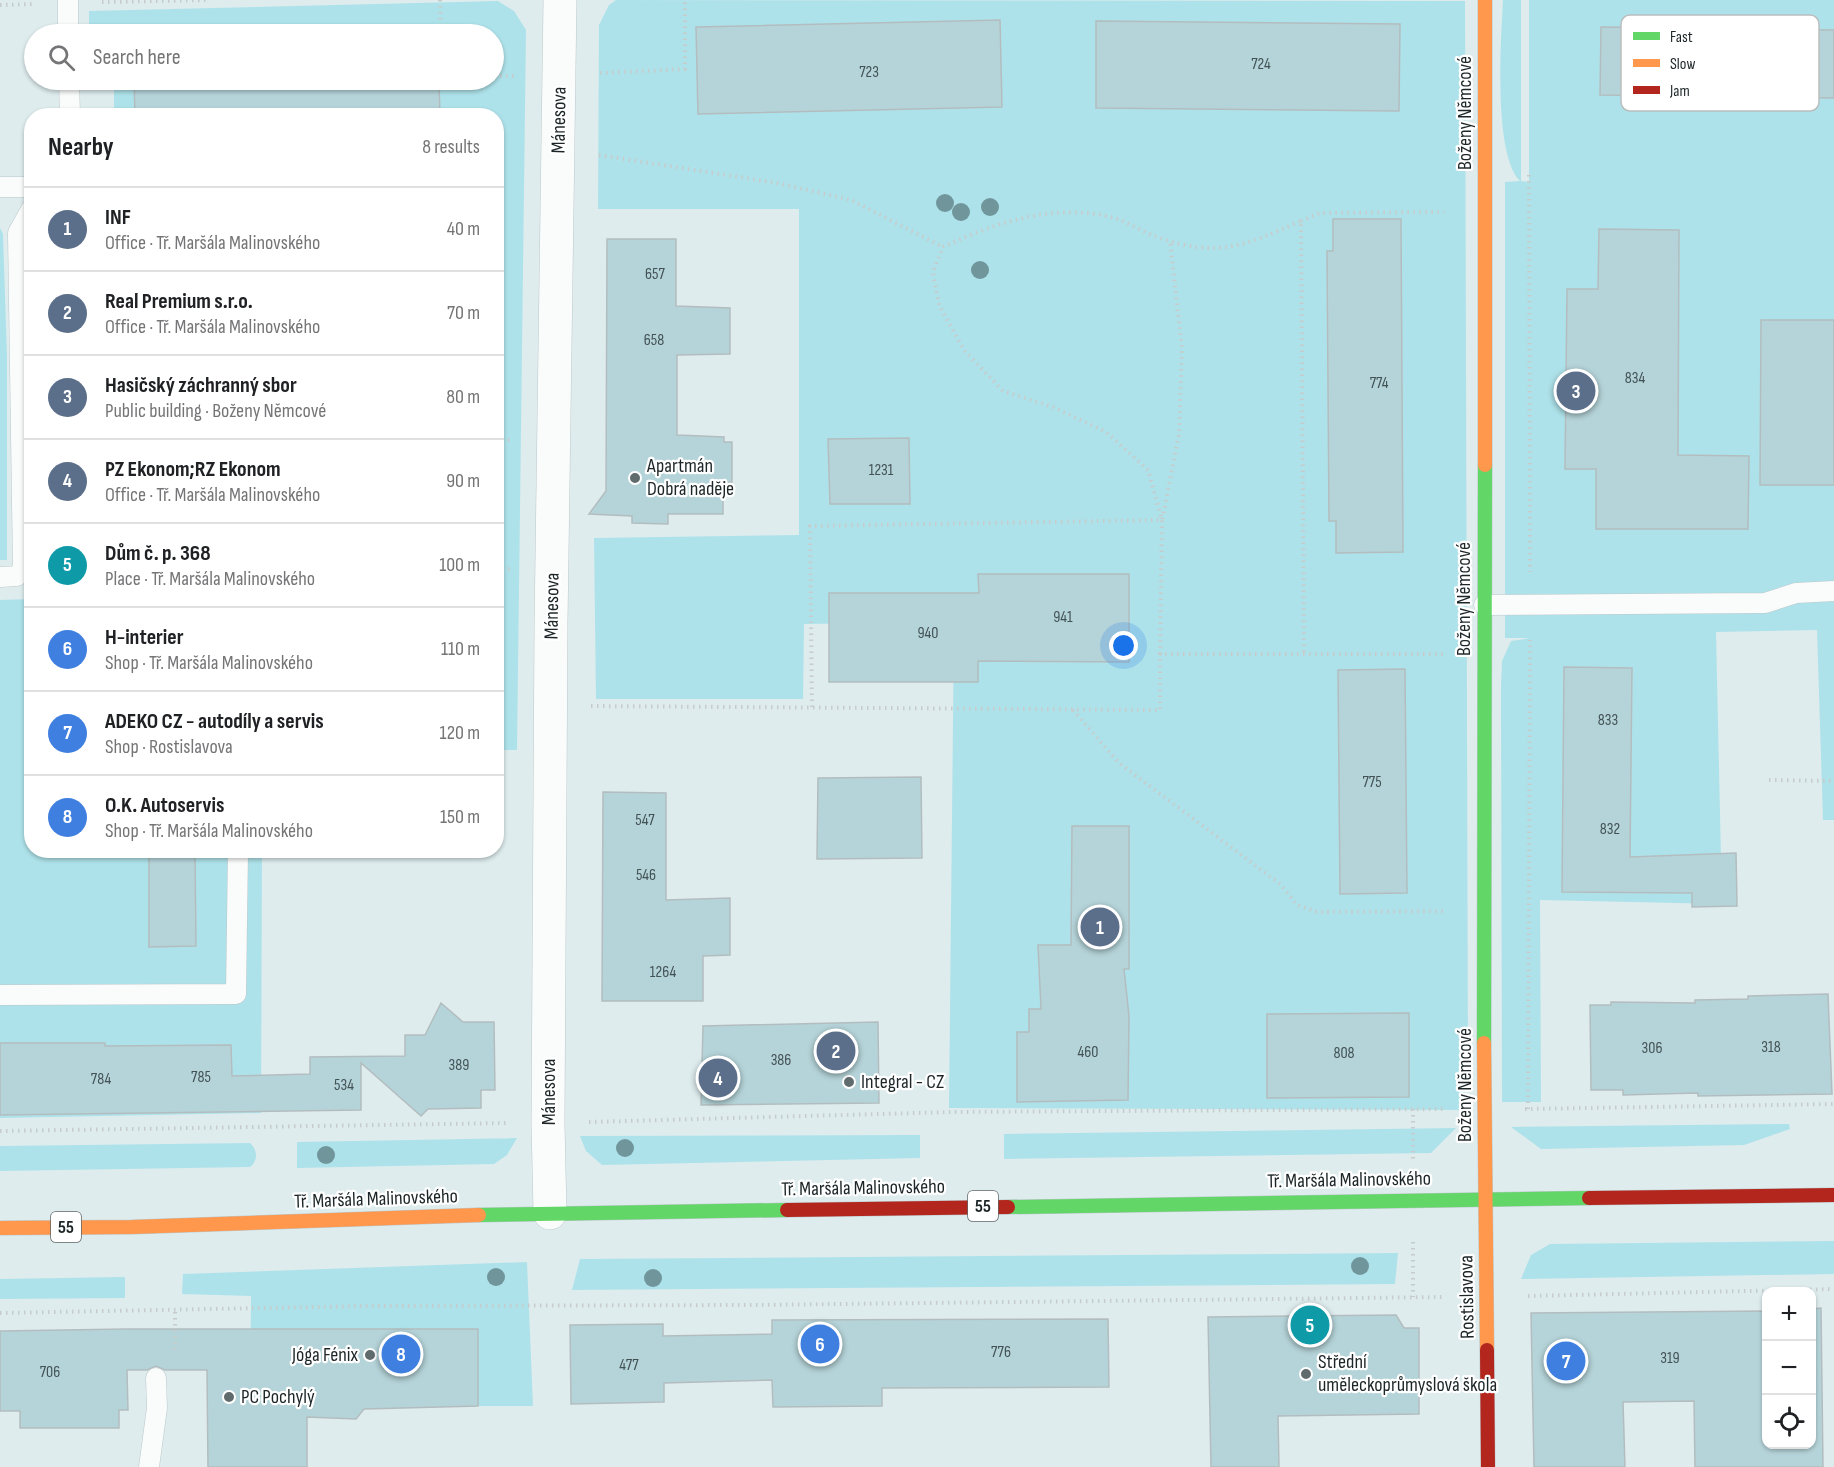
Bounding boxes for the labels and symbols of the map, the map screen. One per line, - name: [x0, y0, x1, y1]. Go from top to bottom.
- legend: [1621, 15, 1819, 111]
- text: Fast: [1670, 28, 1693, 47]
- house number: 724: [1251, 55, 1271, 74]
- text: Slow: [1670, 55, 1695, 74]
- street label: Boženy Němcové: [1453, 56, 1477, 170]
- house number: 723: [859, 63, 879, 82]
- text: Jam: [1669, 82, 1690, 101]
- street label: Mánesova: [546, 86, 572, 154]
- house number: 657: [645, 265, 665, 284]
- house number: 658: [644, 331, 664, 350]
- pin: 3: [1556, 368, 1596, 414]
- house number: 834: [1625, 369, 1646, 388]
- house number: 774: [1370, 374, 1389, 393]
- place label: Apartmán Dobrá naděje: [646, 454, 734, 501]
- house number: 1231: [869, 461, 894, 480]
- marker: Apartmán Dobrá naděje: [628, 471, 642, 485]
- street label: Boženy Němcové: [1452, 542, 1476, 656]
- street label: Mánesova: [539, 572, 565, 640]
- house number: 941: [1053, 608, 1073, 627]
- house number: 940: [918, 624, 938, 643]
- your location: [1109, 631, 1138, 660]
- house number: 833: [1598, 711, 1618, 730]
- house number: 775: [1362, 773, 1382, 792]
- house number: 547: [635, 811, 655, 830]
- house number: 832: [1600, 820, 1620, 839]
- house number: 546: [636, 866, 656, 885]
- pin: 1: [1080, 904, 1120, 950]
- house number: 1264: [650, 963, 676, 982]
- pin: 2: [816, 1028, 856, 1074]
- street label: Boženy Němcové: [1453, 1028, 1477, 1142]
- house number: 318: [1761, 1038, 1781, 1057]
- house number: 306: [1642, 1039, 1662, 1058]
- house number: 460: [1078, 1043, 1098, 1062]
- house number: 808: [1333, 1044, 1355, 1063]
- house number: 386: [771, 1051, 791, 1070]
- house number: 389: [449, 1056, 469, 1075]
- pin: 4: [698, 1056, 738, 1100]
- street label: Mánesova: [537, 1059, 561, 1125]
- house number: 785: [191, 1068, 211, 1087]
- house number: 784: [91, 1070, 111, 1089]
- place label: Integral - CZ: [861, 1070, 944, 1094]
- marker: Integral - CZ: [842, 1075, 856, 1089]
- house number: 534: [334, 1076, 354, 1095]
- street label: Tř. Maršála Malinovského: [1267, 1167, 1431, 1193]
- street label: Tř. Maršála Malinovského: [781, 1175, 945, 1201]
- street label: Tř. Maršála Malinovského: [294, 1184, 458, 1214]
- road number: 55: [968, 1191, 998, 1221]
- road number: 55: [51, 1212, 81, 1242]
- street label: Rostislavova: [1454, 1255, 1480, 1339]
- pin: 5: [1290, 1302, 1330, 1348]
- pin: 6: [800, 1322, 840, 1366]
- pin: 8: [382, 1332, 420, 1376]
- pin: 7: [1546, 1338, 1586, 1384]
- place label: Jóga Fénix: [291, 1343, 358, 1367]
- house number: 776: [991, 1343, 1011, 1362]
- marker: Jóga Fénix: [363, 1348, 377, 1362]
- house number: 319: [1660, 1349, 1680, 1368]
- place label: Střední uměleckoprůmyslová škola: [1318, 1350, 1497, 1397]
- house number: 477: [619, 1356, 639, 1375]
- house number: 706: [40, 1363, 60, 1382]
- marker: Střední uměleckoprůmyslová škola: [1299, 1367, 1313, 1381]
- place label: PC Pochylý: [241, 1385, 315, 1409]
- marker: PC Pochylý: [222, 1390, 236, 1404]

